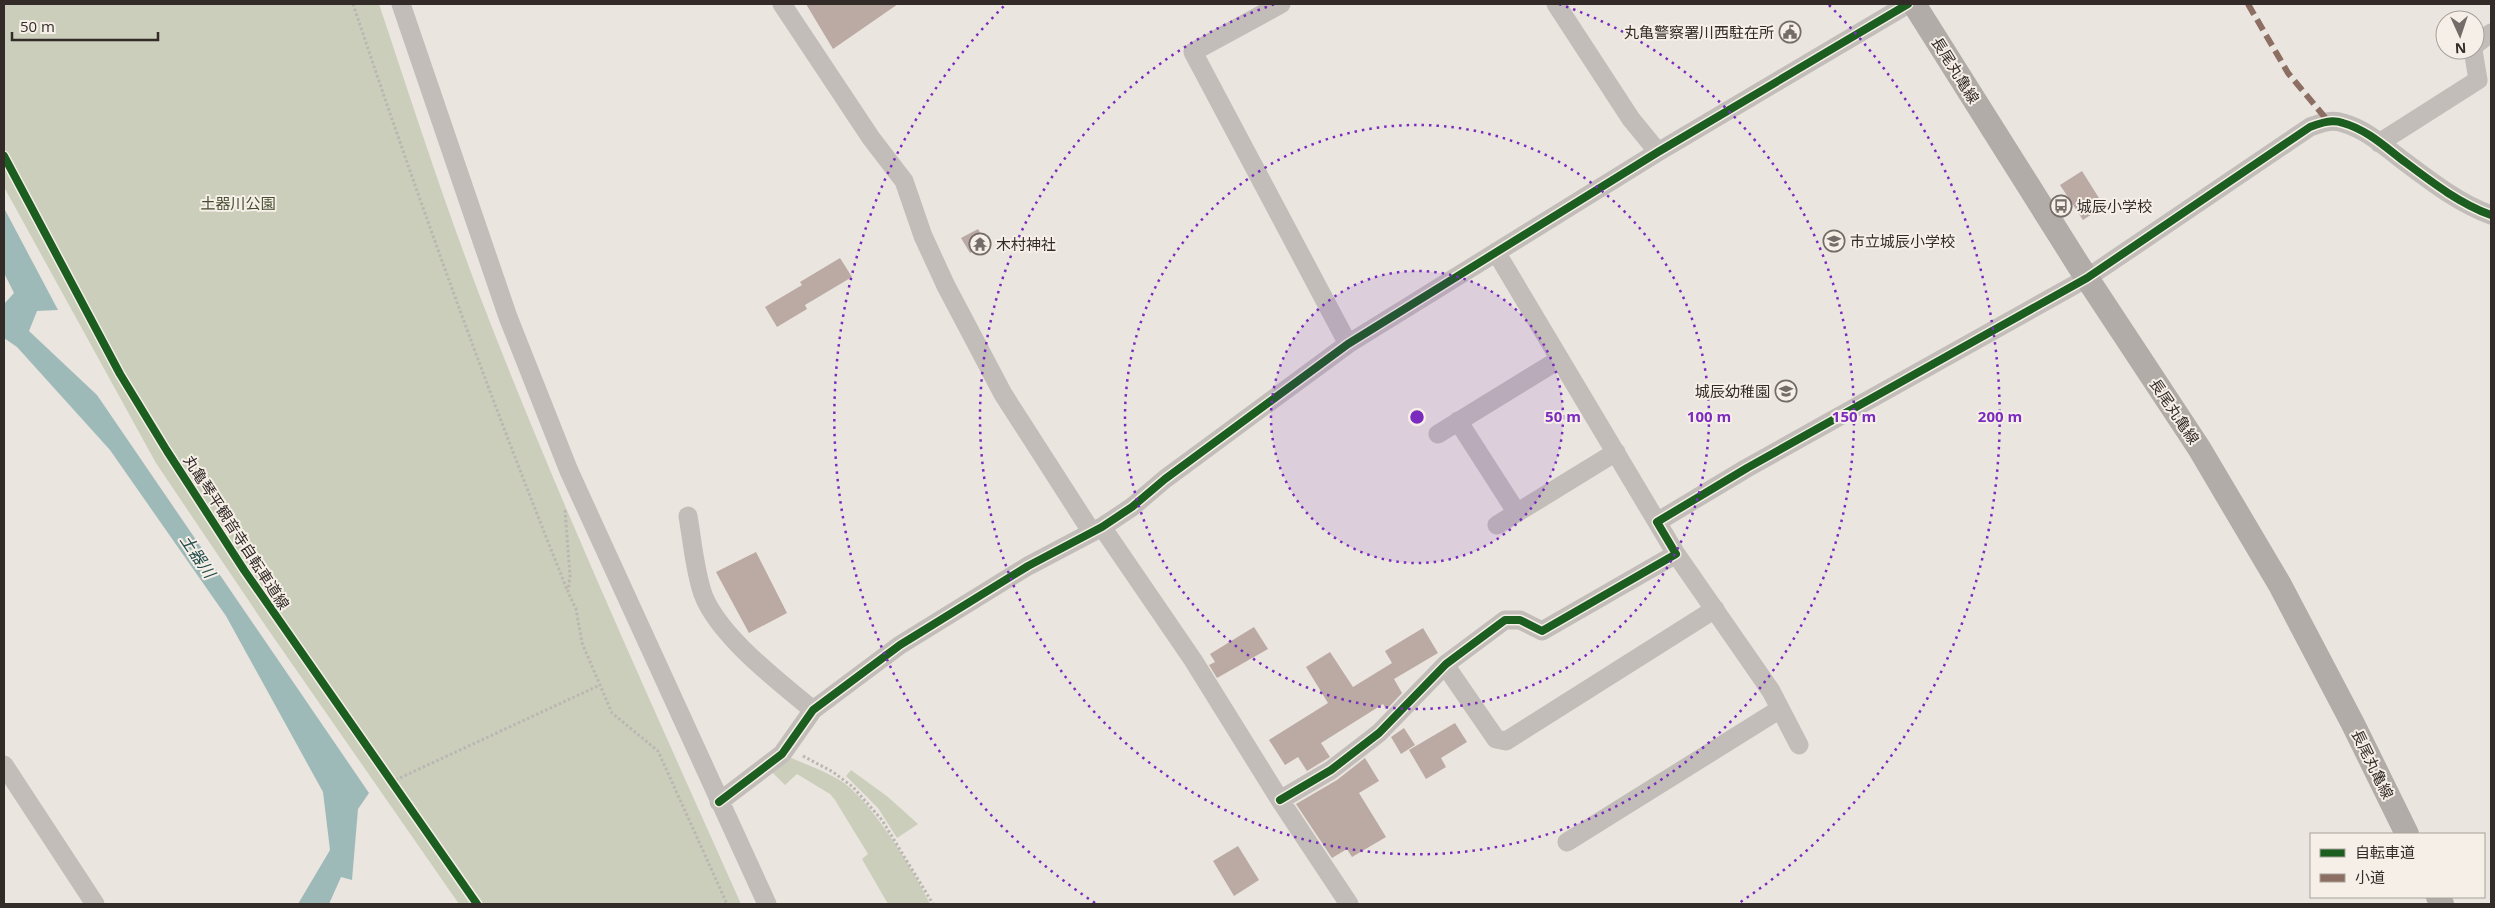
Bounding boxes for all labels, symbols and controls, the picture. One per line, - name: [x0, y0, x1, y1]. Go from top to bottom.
- scale bar: [12, 10, 159, 42]
- north arrow: [2435, 10, 2485, 60]
- text: 50 m: [20, 16, 55, 36]
- public building icon: 丸亀警察署川西駐在所: [1778, 20, 1802, 44]
- place label: 丸亀警察署川西駐在所: [1624, 22, 1774, 42]
- street label: 長尾丸亀線: [1928, 33, 1984, 107]
- text: N: [2455, 39, 2467, 58]
- park label: 土器川公園: [200, 193, 276, 213]
- bus stop icon: 城辰小学校: [2049, 194, 2073, 218]
- place label: 城辰小学校: [2077, 196, 2152, 216]
- school or university icon: 市立城辰小学校: [1822, 229, 1846, 253]
- place label: 市立城辰小学校: [1850, 231, 1955, 251]
- temple icon: 木村神社: [968, 232, 992, 256]
- place label: 木村神社: [996, 234, 1056, 254]
- street label: 長尾丸亀線: [2146, 374, 2204, 448]
- school or university icon: 城辰幼稚園: [1774, 379, 1798, 403]
- place label: 城辰幼稚園: [1695, 381, 1770, 401]
- text: 50 m: [1545, 406, 1581, 426]
- text: 100 m: [1687, 406, 1731, 426]
- text: 150 m: [1832, 406, 1876, 426]
- text: 200 m: [1978, 406, 2022, 426]
- centre of rings: [1408, 408, 1426, 426]
- street label: 丸亀琴平観音寺自転車道線: [180, 451, 294, 613]
- water label: 土器川: [175, 530, 222, 584]
- street label: 長尾丸亀線: [2348, 726, 2398, 802]
- legend: [2310, 833, 2485, 898]
- text: 自転車道: [2355, 842, 2415, 862]
- text: 小道: [2355, 867, 2385, 887]

